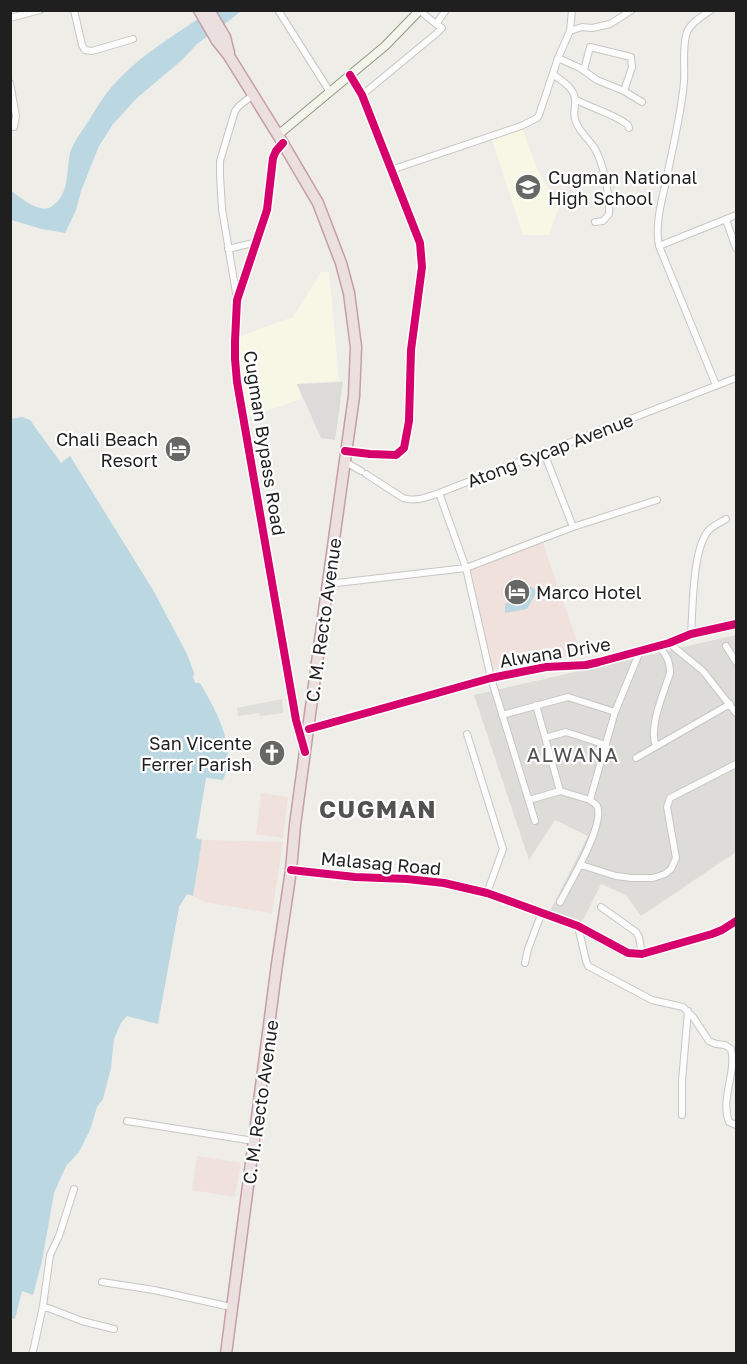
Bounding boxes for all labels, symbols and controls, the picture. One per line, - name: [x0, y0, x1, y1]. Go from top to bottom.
- place label: Cugman National High School: [548, 166, 698, 209]
- school or university icon: Cugman National High School: [513, 172, 543, 202]
- street label: Cugman Bypass Road: [240, 349, 290, 537]
- street label: Atong Sycap Avenue: [464, 408, 636, 492]
- place label: Chali Beach Resort: [56, 428, 158, 471]
- hotel icon: Chali Beach Resort: [163, 434, 193, 464]
- street label: C. M. Recto Avenue: [301, 537, 345, 703]
- hotel icon: Marco Hotel: [502, 577, 532, 607]
- place label: Marco Hotel: [536, 581, 642, 603]
- street label: Alwana Drive: [498, 632, 612, 672]
- place label: San Vicente Ferrer Parish: [141, 732, 252, 775]
- church icon: San Vicente Ferrer Parish: [257, 738, 287, 768]
- district label: ALWANA: [527, 742, 619, 766]
- district label: CUGMAN: [319, 794, 437, 823]
- street label: Malasag Road: [320, 847, 442, 879]
- street label: C. M. Recto Avenue: [238, 1019, 282, 1185]

